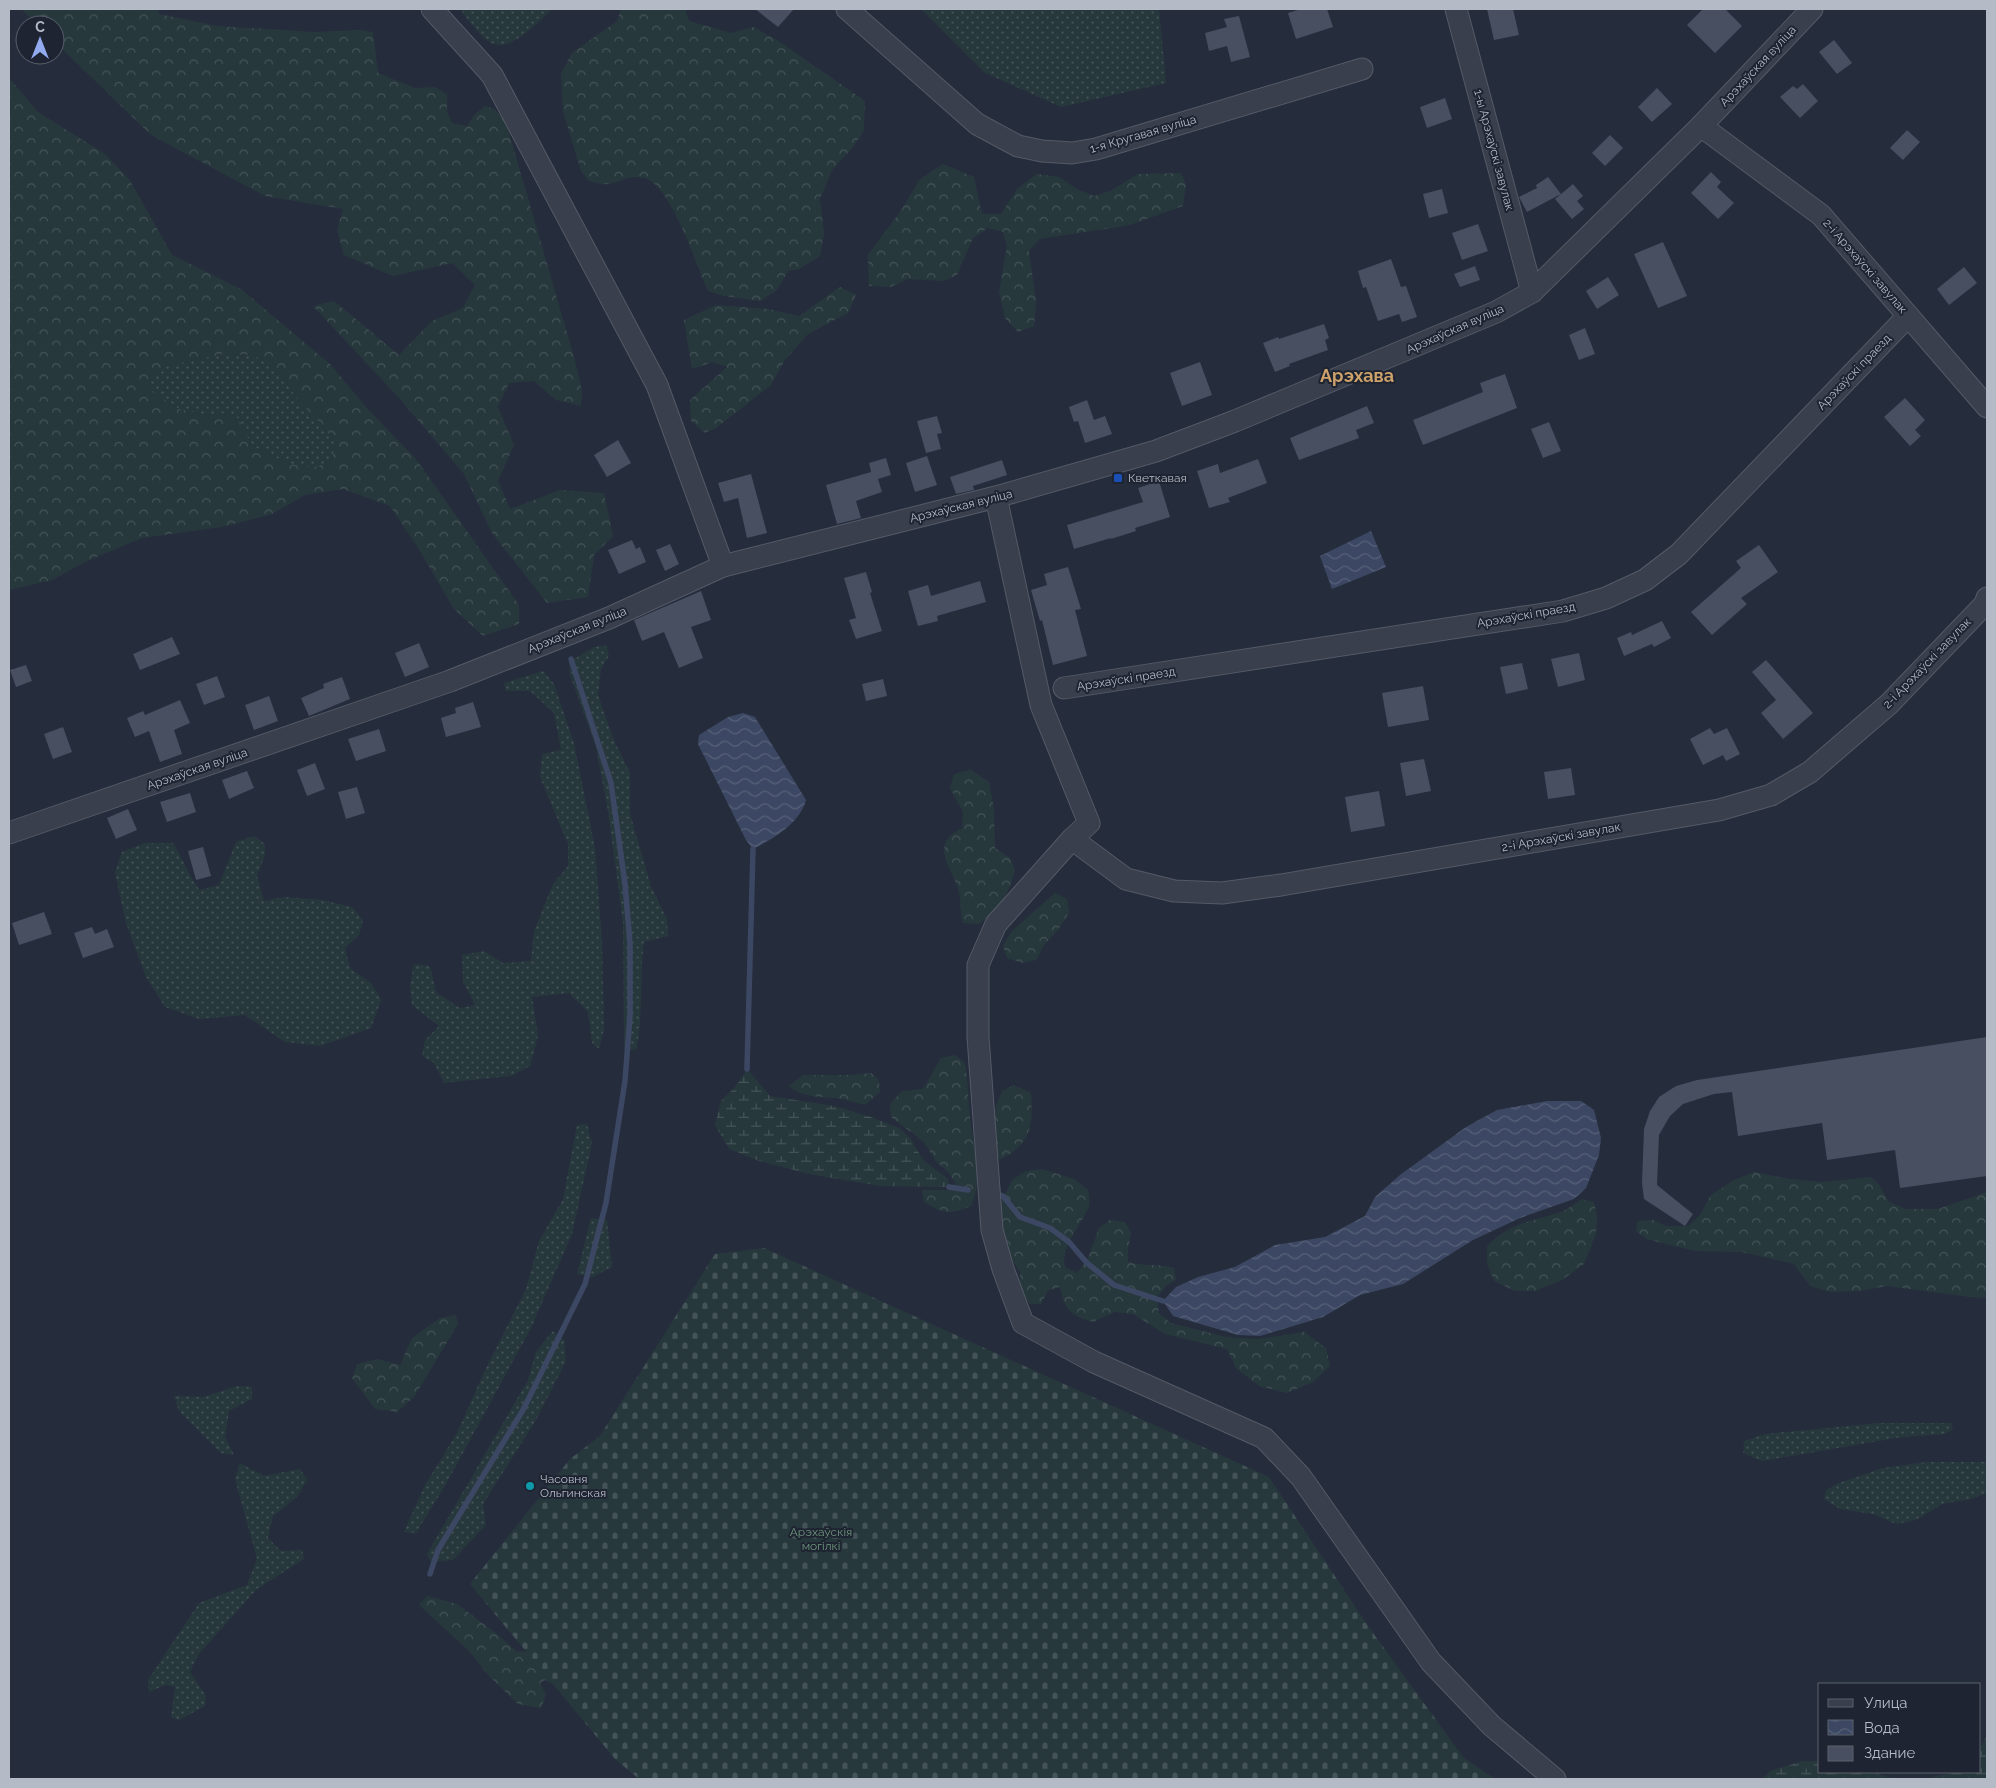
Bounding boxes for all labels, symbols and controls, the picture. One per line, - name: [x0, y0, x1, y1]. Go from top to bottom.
- north arrow: [15, 15, 65, 65]
- text: С: [35, 19, 45, 35]
- street label: Арэхаўская вуліца: [1717, 23, 1799, 109]
- street label: 1-ы Арэхаўскі завулак: [1471, 88, 1517, 212]
- street label: 1-я Кругавая вуліца: [1088, 112, 1198, 156]
- street label: 2-і Арэхаўскі завулак: [1820, 216, 1910, 316]
- street label: Арэхаўская вуліца: [1404, 301, 1506, 357]
- street label: Арэхаўскі праезд: [1814, 331, 1894, 413]
- district label: Арэхава: [1320, 365, 1394, 386]
- place label: Кветкавая: [1128, 471, 1187, 485]
- marker: Кветкавая: [1112, 472, 1124, 484]
- street label: Арэхаўская вуліца: [908, 486, 1014, 526]
- street label: Арэхаўскі праезд: [1476, 599, 1576, 631]
- street label: Арэхаўская вуліца: [526, 604, 628, 656]
- street label: 2-і Арэхаўскі завулак: [1880, 615, 1974, 711]
- street label: Арэхаўскі праезд: [1076, 664, 1176, 694]
- street label: Арэхаўская вуліца: [145, 745, 249, 793]
- street label: 2-і Арэхаўскі завулак: [1500, 820, 1622, 854]
- place label: Часовня Ольгинская: [540, 1472, 606, 1500]
- marker: Часовня Ольгинская: [524, 1480, 536, 1492]
- park label: Арэхаўскія могілкі: [790, 1525, 852, 1553]
- legend: [1818, 1683, 1981, 1773]
- text: Улица: [1864, 1694, 1908, 1712]
- text: Вода: [1864, 1719, 1900, 1737]
- text: Здание: [1864, 1744, 1916, 1762]

